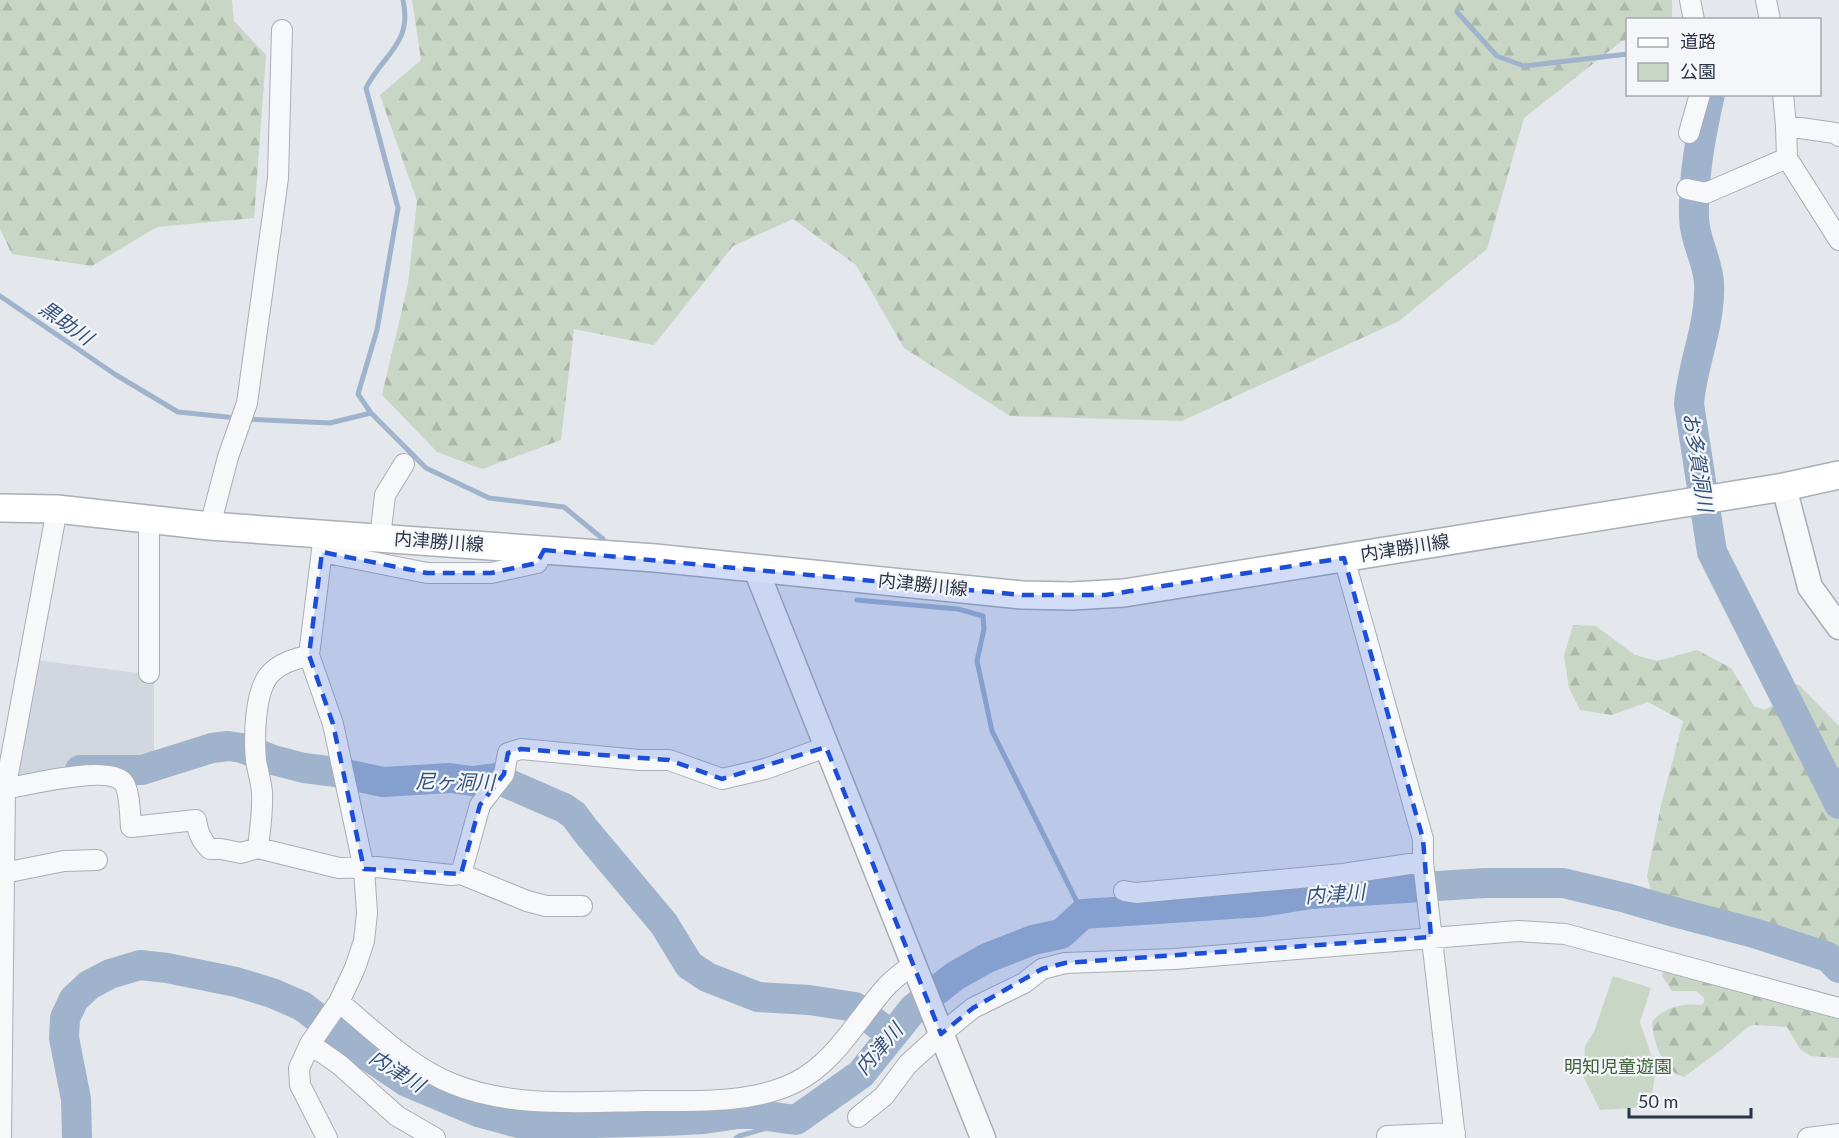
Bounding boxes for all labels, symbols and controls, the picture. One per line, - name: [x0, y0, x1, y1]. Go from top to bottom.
- legend: [1626, 18, 1821, 96]
- text: 道路: [1680, 30, 1716, 52]
- text: 公園: [1680, 60, 1716, 82]
- water label: 黒助川: [35, 295, 100, 350]
- water label: お多賀洞川: [1679, 411, 1719, 515]
- street label: 内津勝川線: [393, 527, 485, 555]
- street label: 内津勝川線: [1359, 529, 1451, 565]
- street label: 内津勝川線: [877, 568, 969, 600]
- water label: 尼ヶ洞川: [415, 768, 497, 794]
- water label: 内津川: [1304, 879, 1368, 907]
- water label: 内津川: [850, 1016, 908, 1079]
- water label: 内津川: [366, 1044, 431, 1097]
- park label: 明知児童遊園: [1564, 1055, 1672, 1077]
- scale bar: [1629, 1081, 1750, 1119]
- text: 50 m: [1638, 1090, 1678, 1112]

